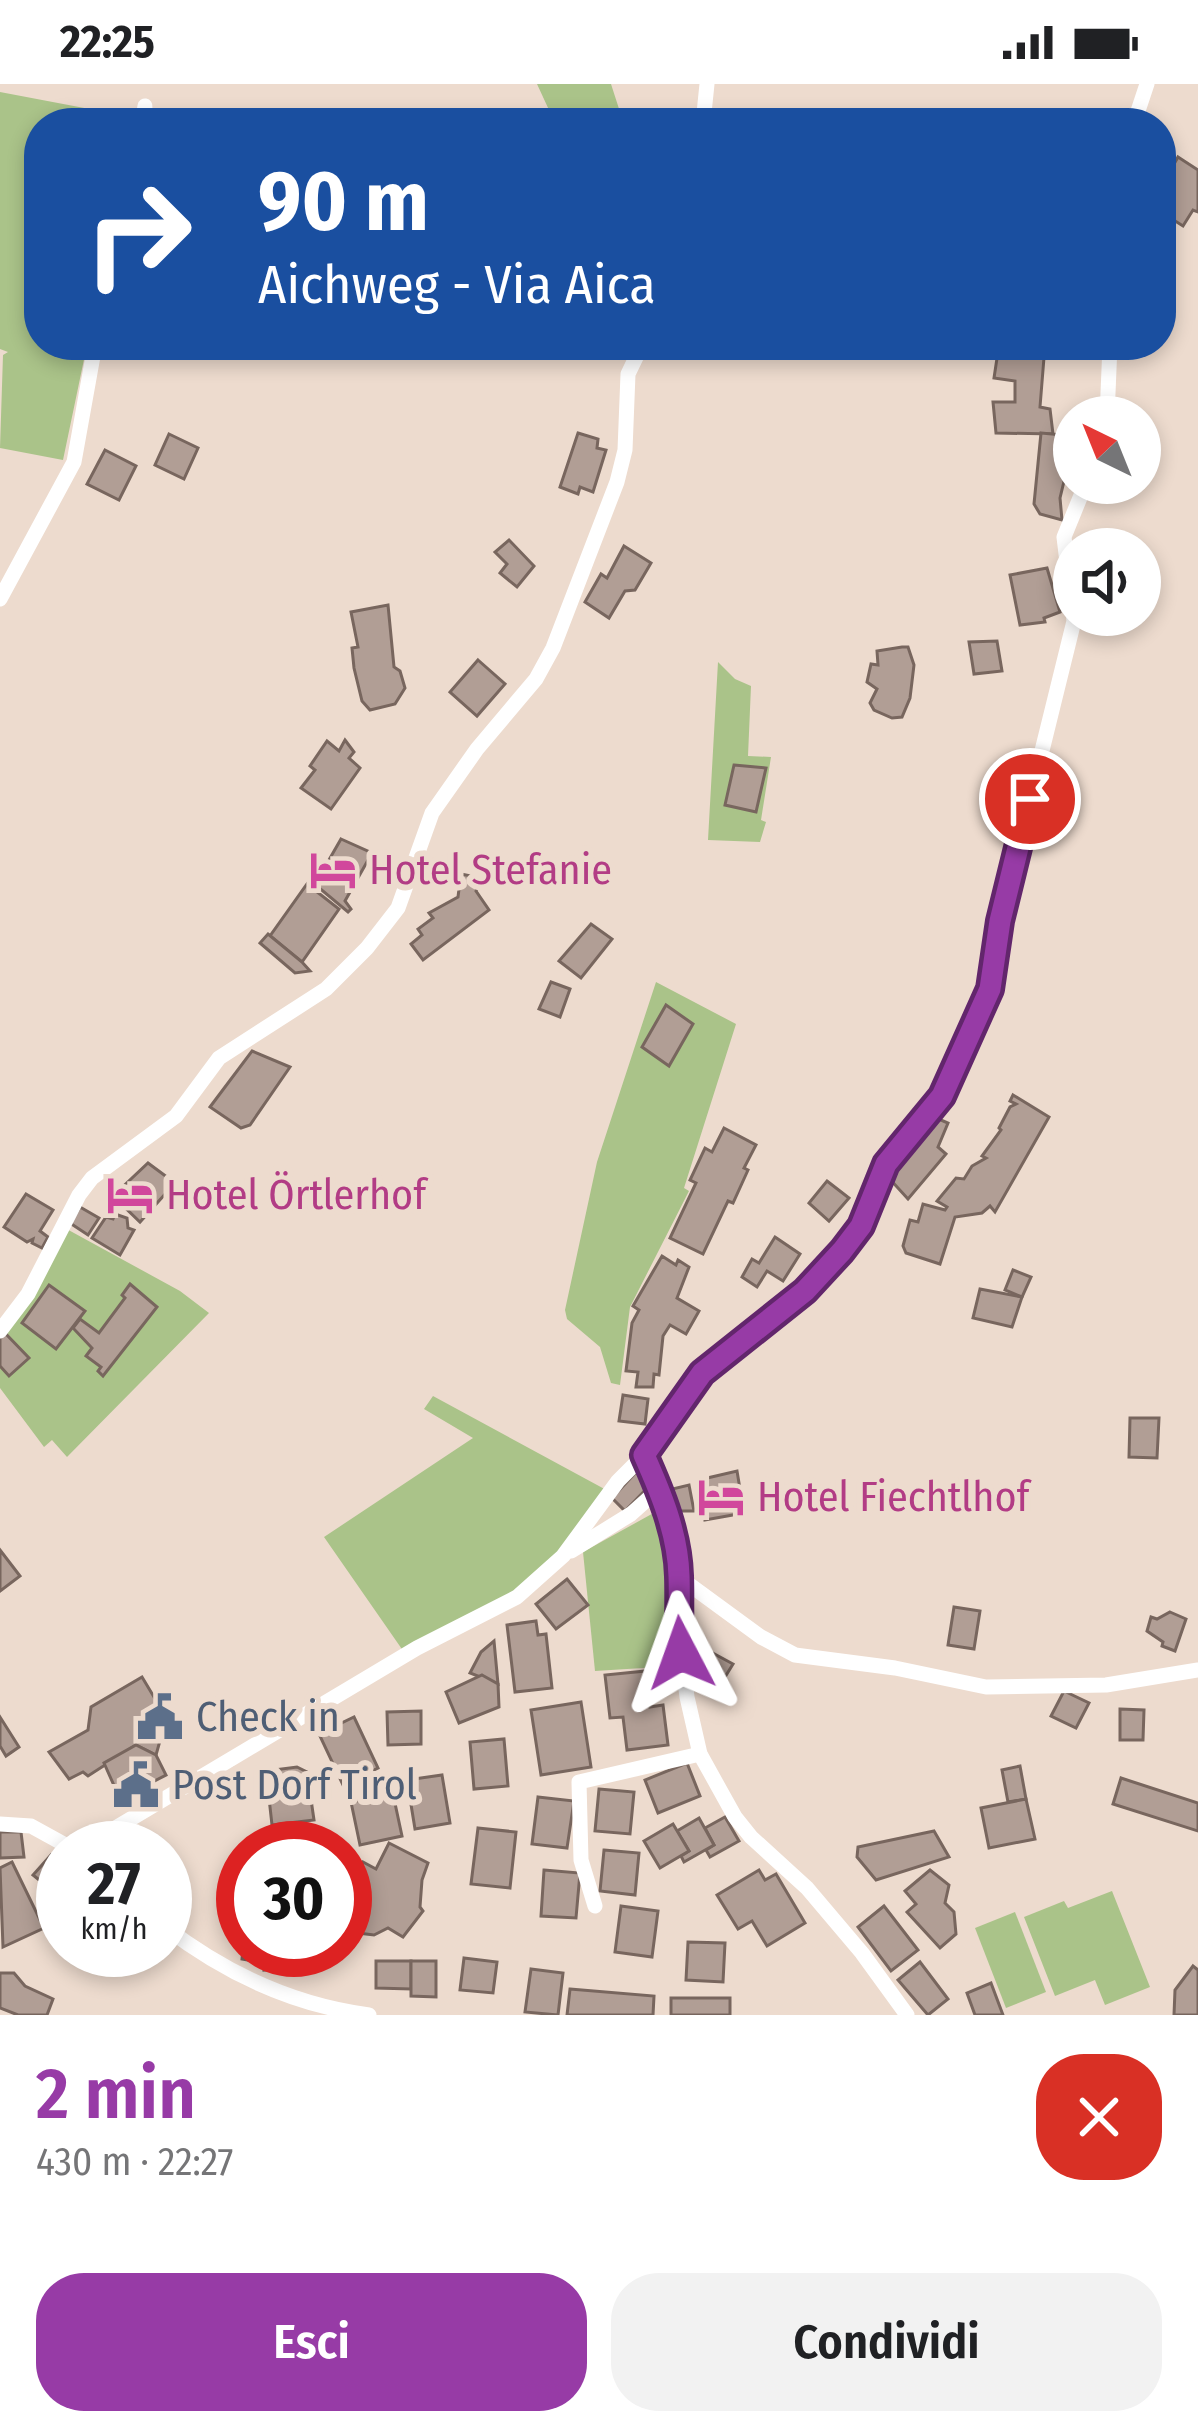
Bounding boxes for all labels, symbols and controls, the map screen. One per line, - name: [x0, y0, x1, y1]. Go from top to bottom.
- text: 22:25: [60, 15, 155, 69]
- text: 90 m: [258, 151, 429, 252]
- icon: right: [60, 156, 216, 312]
- text: Aichweg - Via Aica: [258, 253, 656, 317]
- north arrow: [1053, 396, 1161, 504]
- map controls: [1053, 396, 1161, 636]
- button: sound: [1053, 528, 1161, 636]
- pin: [979, 748, 1081, 850]
- icon: arrive: [997, 766, 1063, 832]
- hotel icon: Hotel Stefanie: [308, 845, 358, 895]
- place label: Hotel Stefanie: [369, 845, 612, 895]
- hotel icon: Hotel Örtlerhof: [105, 1170, 155, 1220]
- place label: Hotel Örtlerhof: [166, 1170, 429, 1220]
- hotel icon: Hotel Fiechtlhof: [696, 1472, 746, 1522]
- place label: Hotel Fiechtlhof: [757, 1472, 1032, 1522]
- position arrow: [618, 1590, 744, 1716]
- public building icon: Check in: [135, 1692, 185, 1742]
- place label: Check in: [196, 1692, 340, 1742]
- public building icon: Post Dorf Tirol: [111, 1760, 161, 1810]
- place label: Post Dorf Tirol: [172, 1760, 417, 1810]
- speed limit sign: 30: [216, 1821, 372, 1977]
- text: 27: [87, 1848, 141, 1920]
- text: km/h: [81, 1911, 147, 1947]
- text: 2 min: [36, 2051, 196, 2137]
- button: close: [1036, 2054, 1162, 2180]
- text: 430 m · 22:27: [36, 2139, 233, 2185]
- button: Esci: [36, 2273, 587, 2411]
- button: Condividi: [611, 2273, 1162, 2411]

